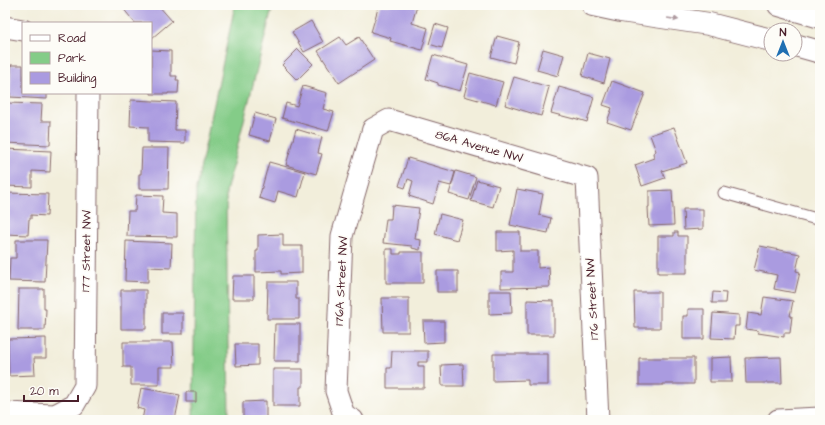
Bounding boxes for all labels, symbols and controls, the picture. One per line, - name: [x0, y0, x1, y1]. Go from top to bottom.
- one-way arrow: [667, 16, 679, 22]
- legend: [22, 22, 152, 94]
- north arrow: [763, 22, 803, 62]
- text: N: [780, 25, 787, 40]
- text: Road: [58, 30, 86, 47]
- text: Park: [58, 50, 86, 67]
- text: Building: [58, 70, 96, 88]
- street label: 86A Avenue NW: [433, 126, 525, 167]
- street label: 177 Street NW: [77, 209, 96, 292]
- street label: 176A Street NW: [331, 235, 352, 326]
- street label: 176 Street NW: [582, 257, 603, 340]
- scale bar: [24, 377, 78, 403]
- text: 20 m: [30, 383, 59, 400]

